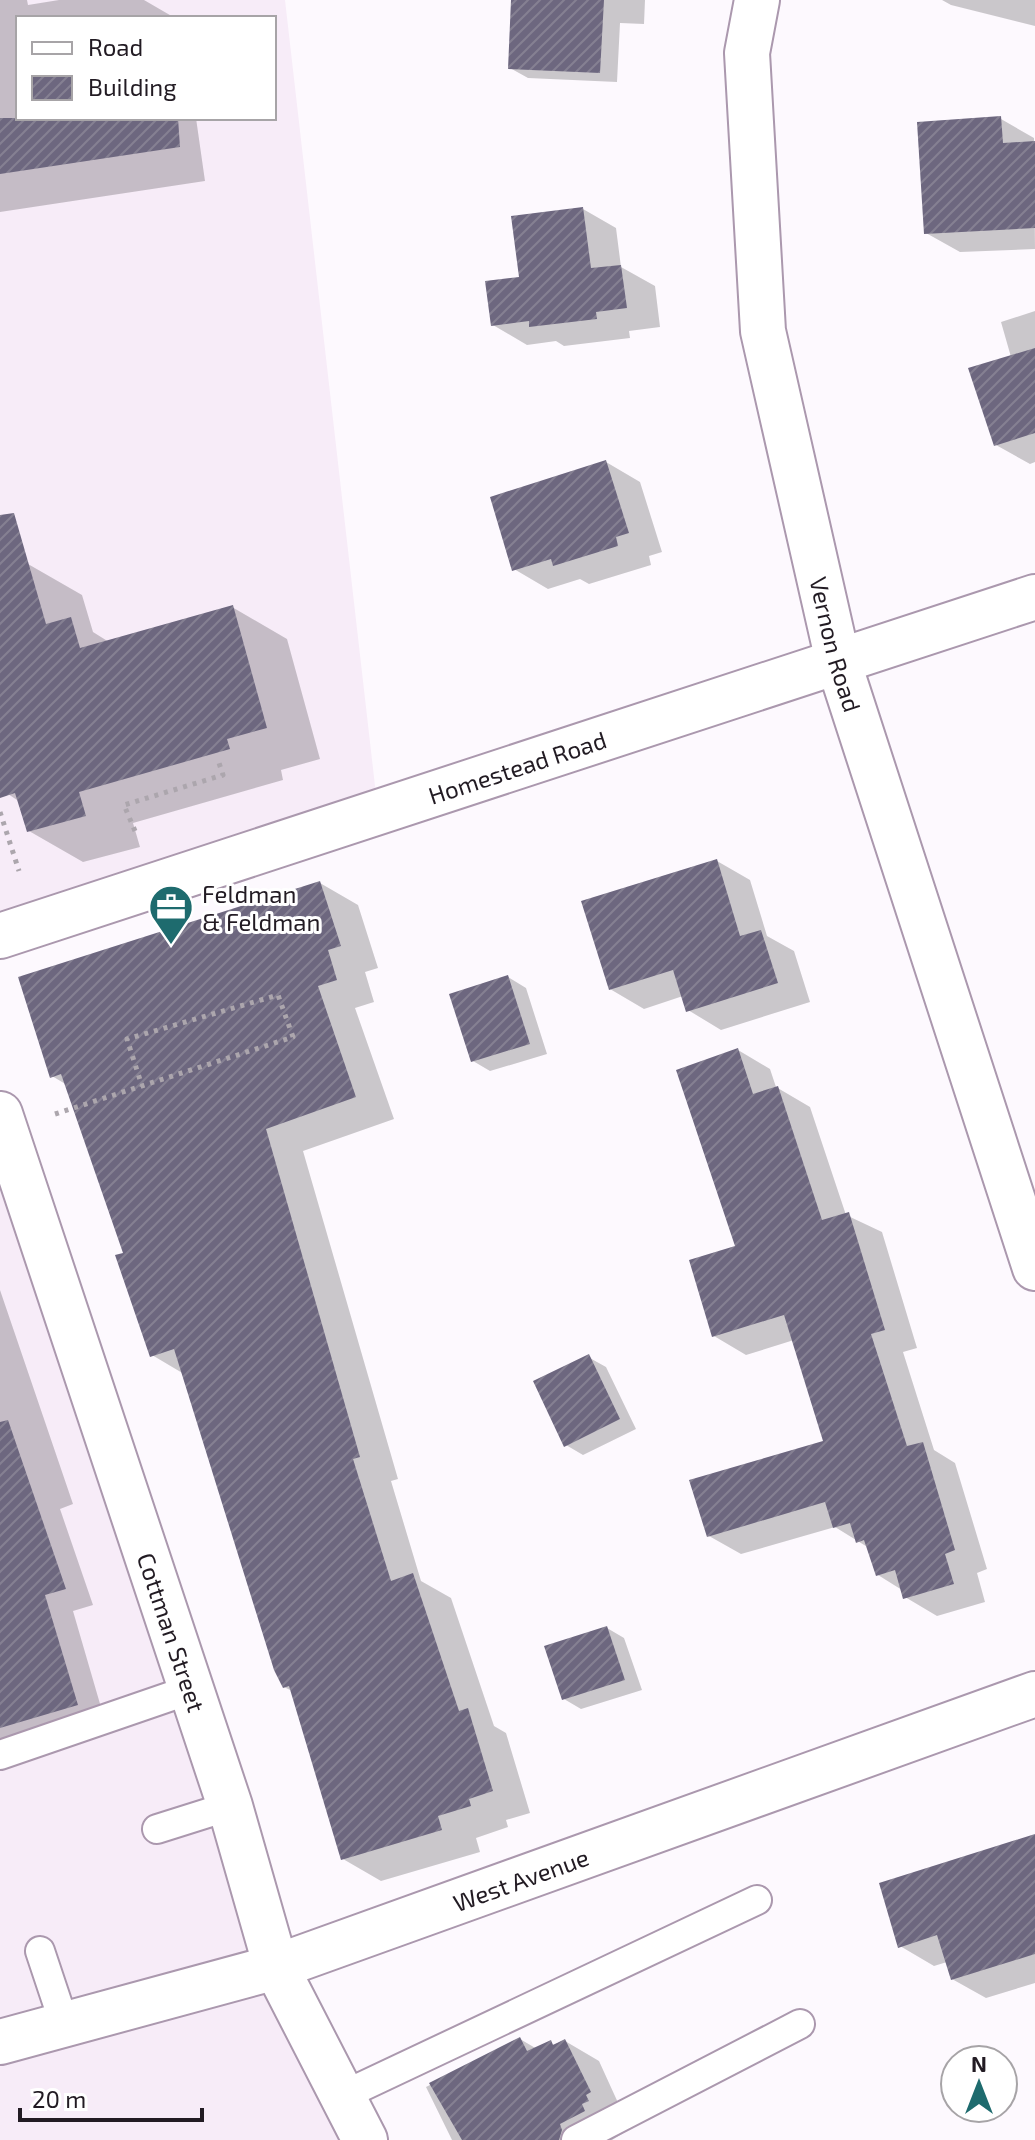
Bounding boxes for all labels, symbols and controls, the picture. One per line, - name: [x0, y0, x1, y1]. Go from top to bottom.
- legend: [16, 16, 276, 120]
- text: Road: [88, 32, 143, 61]
- text: Building: [88, 72, 177, 101]
- street label: Vernon Road: [805, 574, 868, 715]
- street label: Homestead Road: [424, 724, 610, 809]
- place label: Feldman & Feldman: [202, 879, 320, 936]
- office icon: Feldman & Feldman: [147, 883, 195, 946]
- street label: Cottman Street: [132, 1549, 212, 1715]
- street label: West Avenue: [449, 1841, 592, 1917]
- north arrow: [939, 2044, 1019, 2124]
- text: N: [971, 2050, 987, 2076]
- scale bar: [20, 2072, 202, 2122]
- text: 20 m: [32, 2084, 86, 2113]

